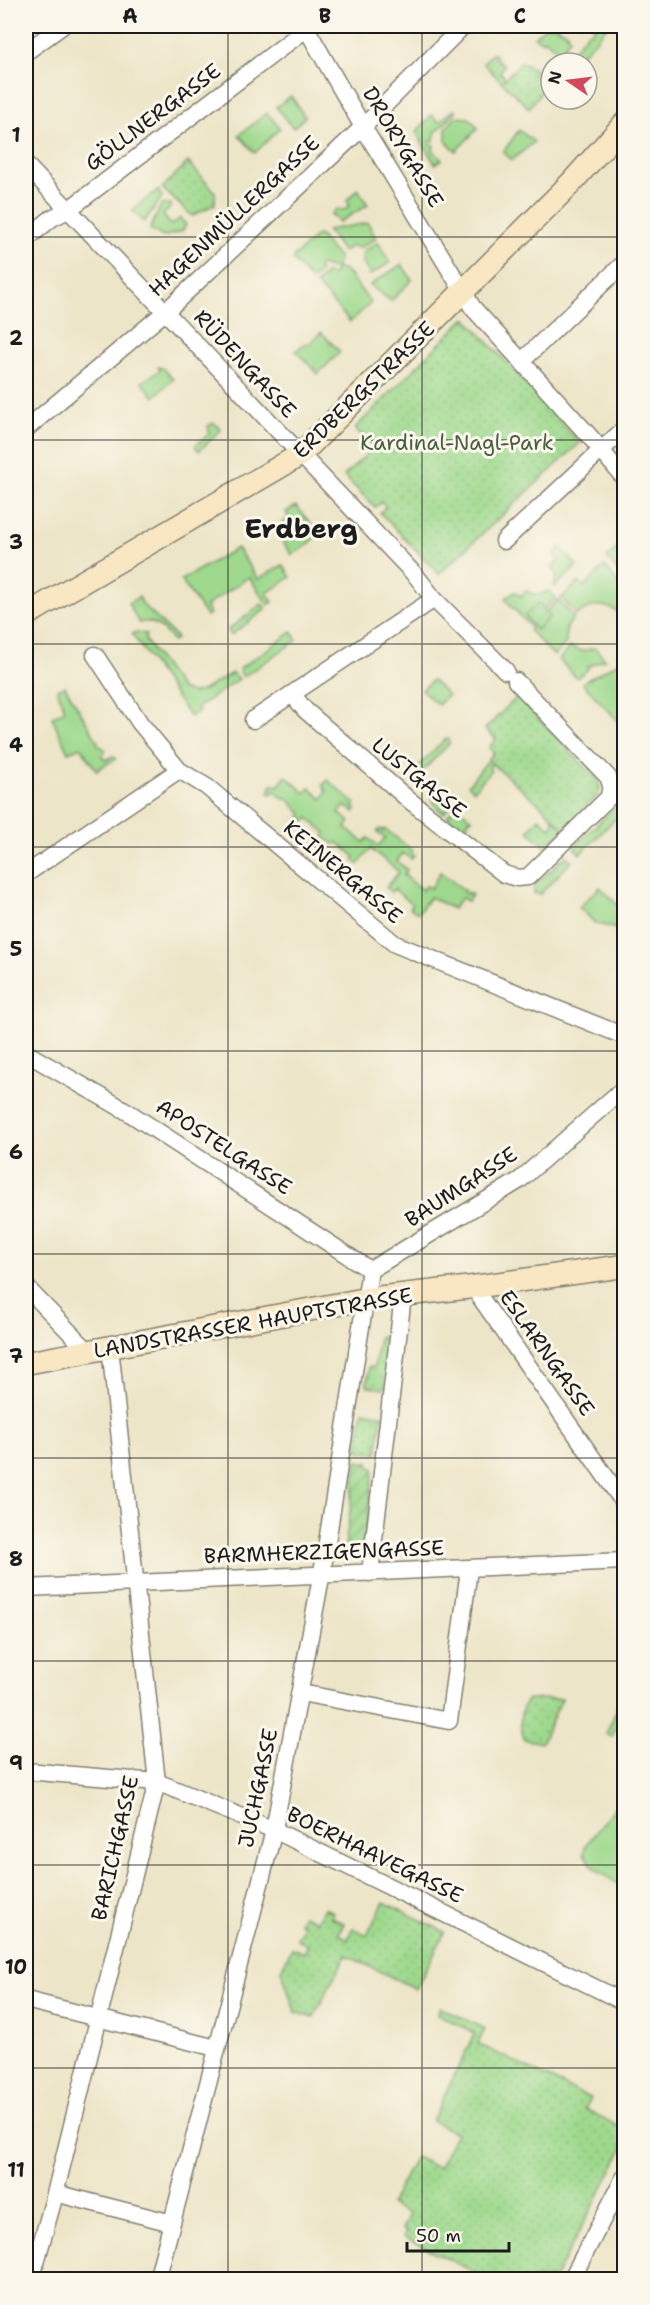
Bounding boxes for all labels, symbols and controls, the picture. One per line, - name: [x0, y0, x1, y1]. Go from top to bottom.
- text: A: [122, 3, 138, 29]
- text: B: [319, 3, 331, 29]
- text: C: [514, 3, 526, 29]
- north arrow: [539, 51, 599, 111]
- street label: GÖLLNERGASSE: [79, 57, 227, 177]
- text: N: [543, 69, 567, 86]
- street label: DRORYGASSE: [356, 81, 450, 213]
- text: 1: [11, 122, 21, 148]
- street label: HAGENMÜLLERGASSE: [142, 129, 326, 303]
- street label: RÜDENGASSE: [188, 304, 302, 424]
- street label: ERDBERGSTRASSE: [287, 315, 441, 465]
- text: 2: [9, 325, 23, 351]
- park label: Kardinal-Nagl-Park: [360, 429, 554, 457]
- district label: Erdberg: [244, 510, 358, 547]
- text: 3: [9, 529, 23, 555]
- street label: LUSTGASSE: [366, 731, 472, 825]
- text: 4: [9, 732, 23, 758]
- street label: KEINERGASSE: [278, 814, 408, 930]
- text: 5: [10, 936, 22, 962]
- street label: APOSTELGASSE: [151, 1093, 297, 1201]
- text: 6: [9, 1139, 23, 1165]
- street label: BAUMGASSE: [399, 1140, 523, 1234]
- street label: LANDSTRASSER HAUPTSTRASSE: [91, 1281, 415, 1365]
- street label: ESLARNGASSE: [493, 1284, 601, 1422]
- text: 7: [9, 1343, 23, 1369]
- street label: BARMHERZIGENGASSE: [203, 1534, 445, 1570]
- text: 8: [9, 1546, 23, 1572]
- street label: JUCHGASSE: [232, 1726, 284, 1850]
- text: 9: [9, 1750, 23, 1776]
- street label: BARICHGASSE: [85, 1773, 145, 1923]
- street label: BOERHAAVEGASSE: [282, 1800, 468, 1910]
- text: 10: [5, 1954, 27, 1980]
- text: 11: [7, 2157, 25, 2183]
- scale bar: [407, 2215, 509, 2253]
- text: 50 m: [416, 2224, 461, 2248]

